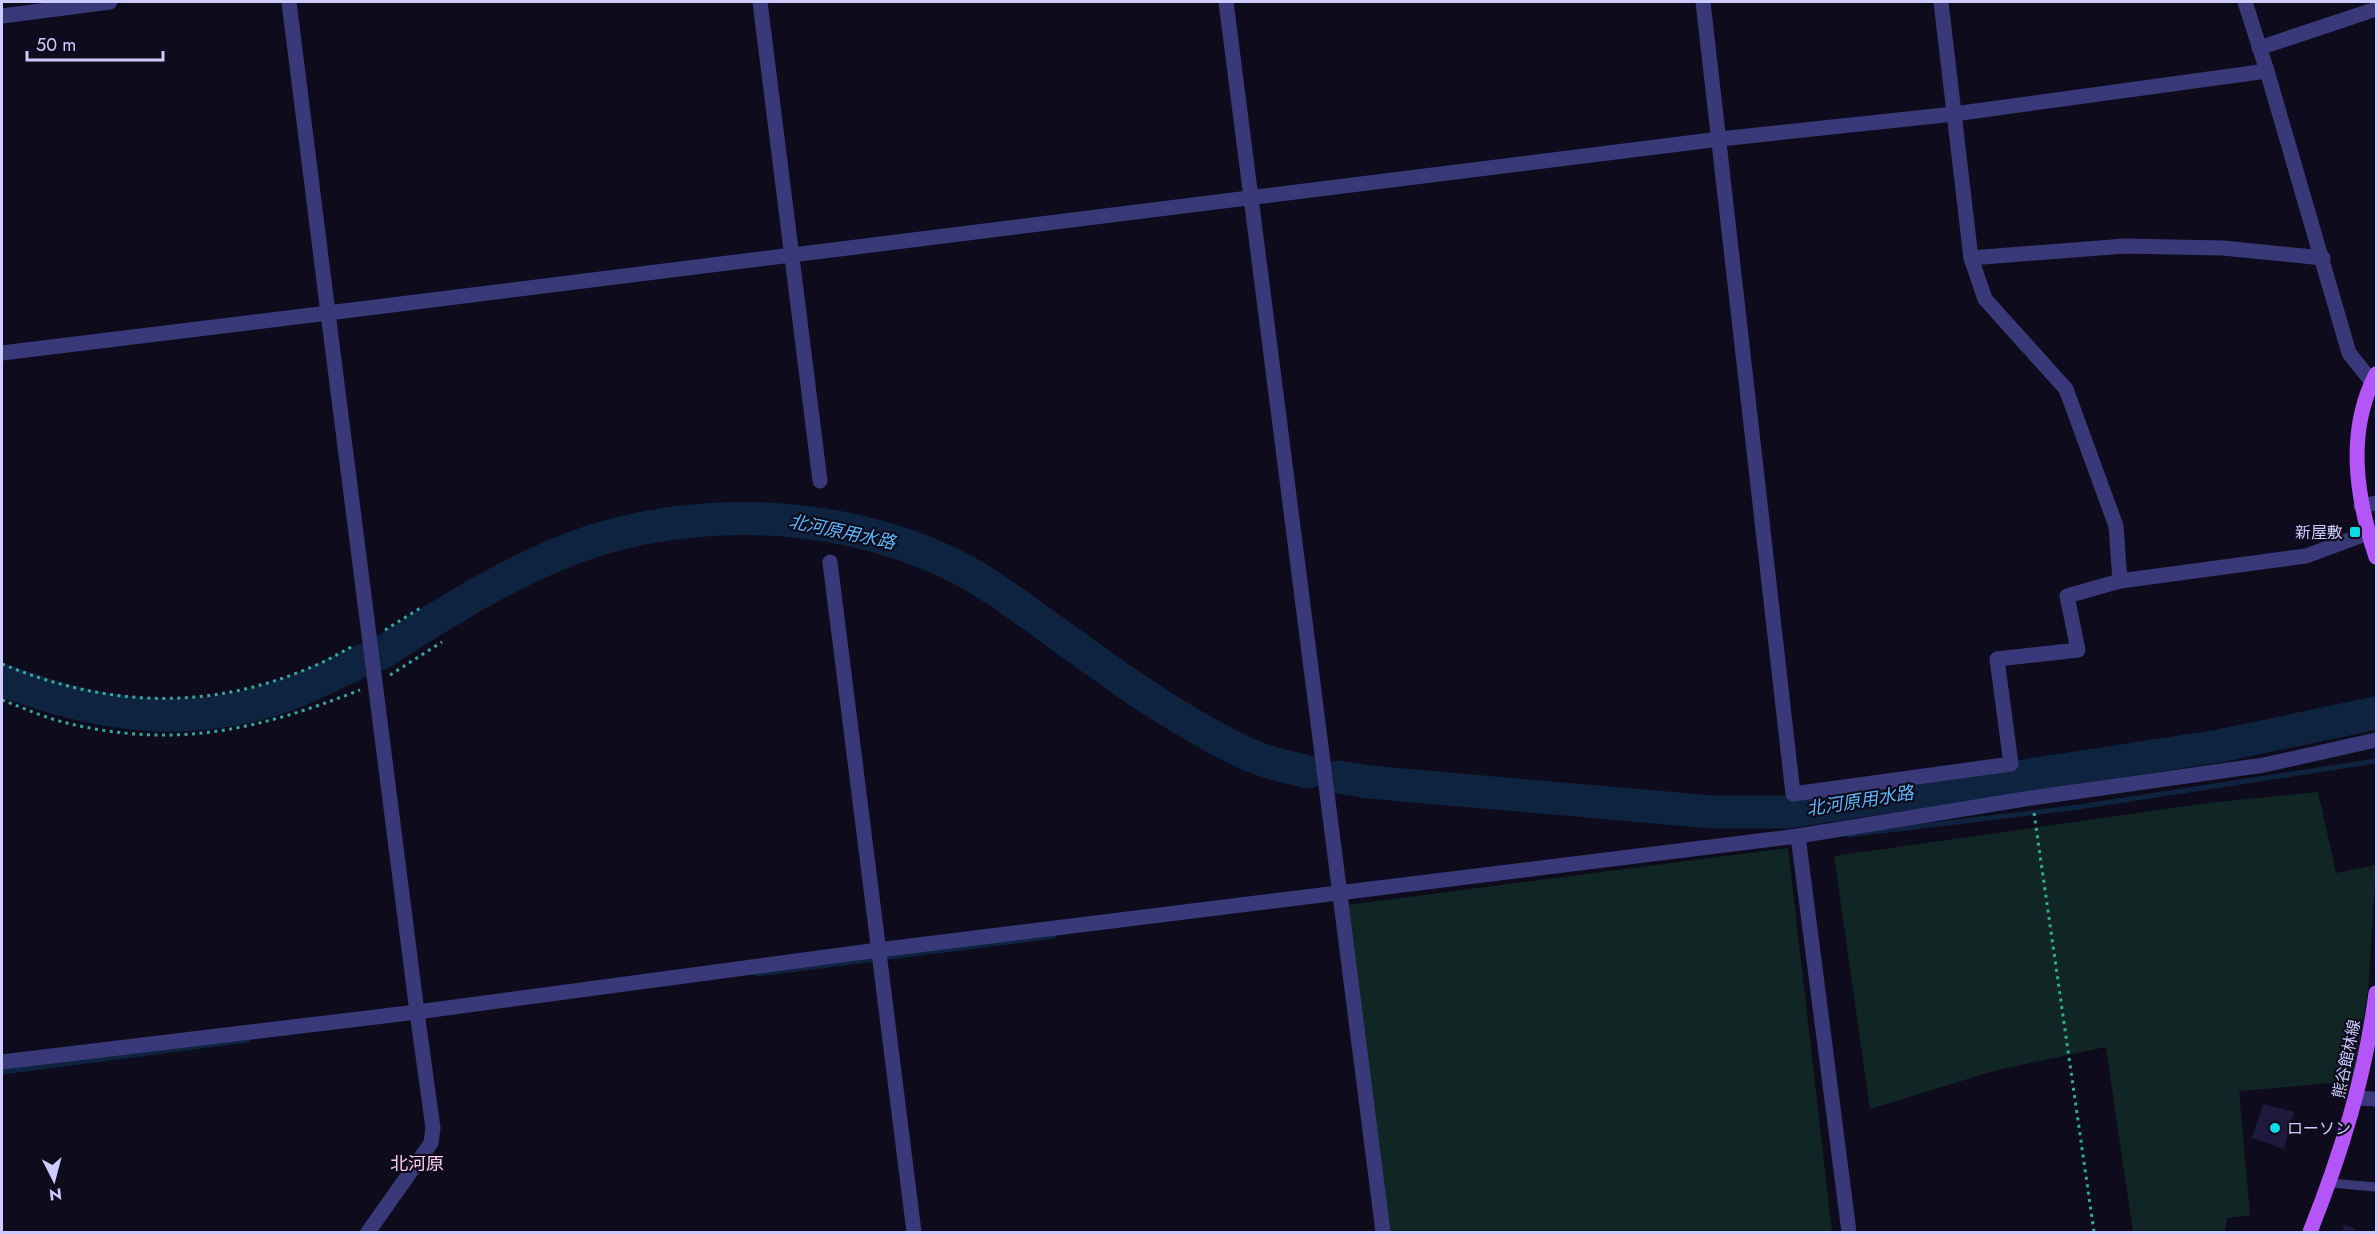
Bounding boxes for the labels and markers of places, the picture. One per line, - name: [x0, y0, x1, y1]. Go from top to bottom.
- place label: 新屋敷: [2295, 521, 2343, 544]
- marker: 新屋敷: [2348, 525, 2362, 539]
- place label: ローソン: [2287, 1117, 2351, 1140]
- marker: ローソン: [2268, 1121, 2282, 1135]

